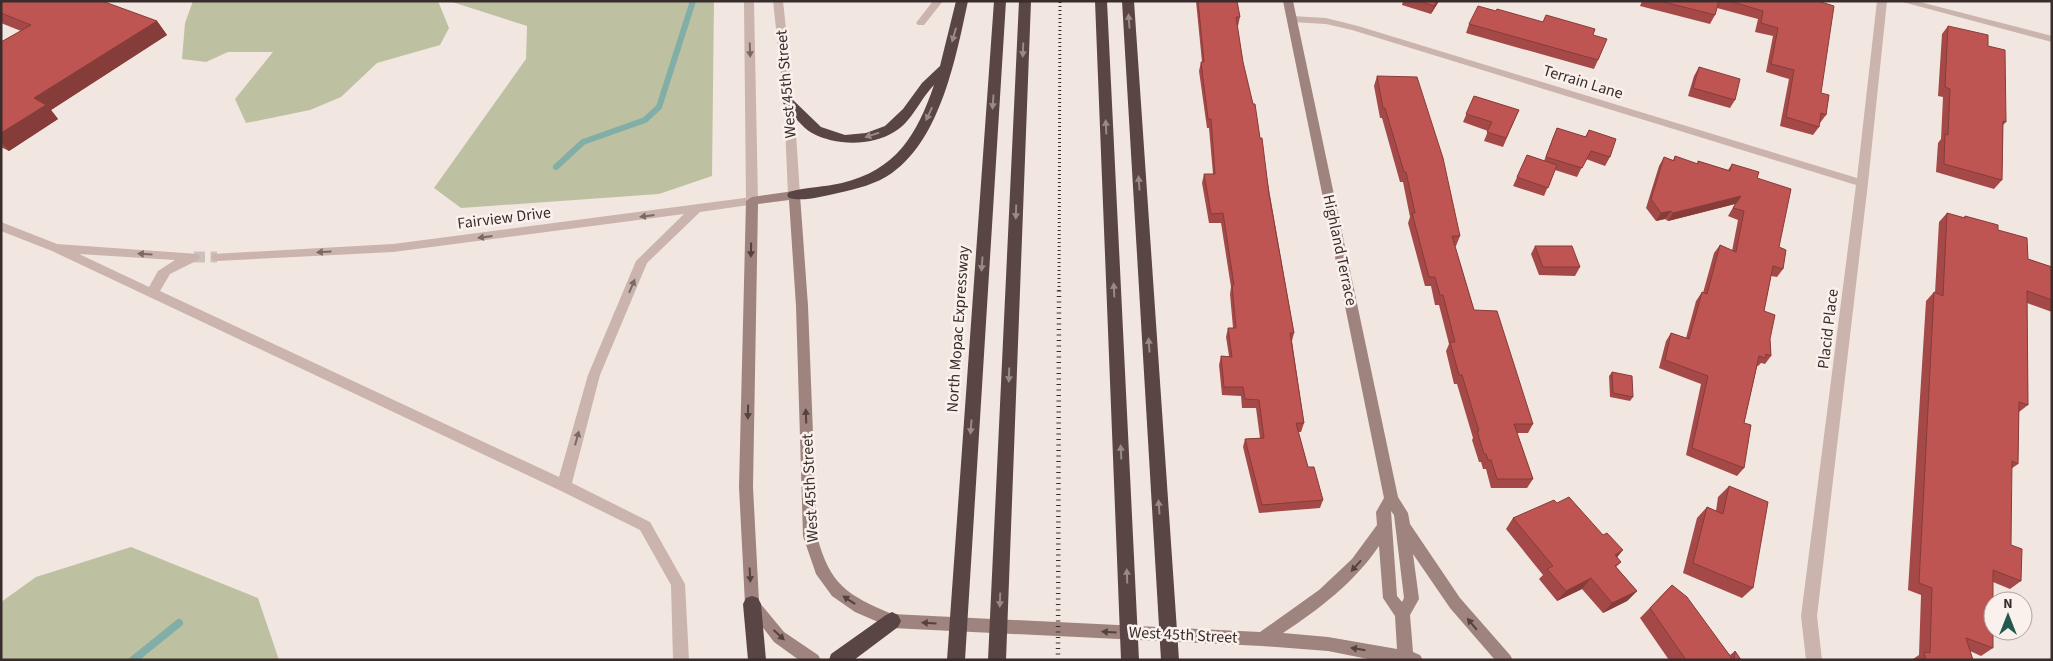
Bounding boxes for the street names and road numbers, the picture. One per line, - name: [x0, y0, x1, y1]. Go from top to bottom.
- street label: West 45th Street: [770, 28, 802, 139]
- street label: Terrain Lane: [1540, 59, 1626, 105]
- street label: Highland Terrace: [1317, 192, 1363, 308]
- street label: Fairview Drive: [456, 201, 552, 235]
- street label: North Mopac Expressway: [941, 244, 975, 413]
- street label: Placid Place: [1812, 288, 1844, 370]
- street label: West 45th Street: [796, 433, 824, 543]
- street label: West 45th Street: [1128, 621, 1238, 649]

